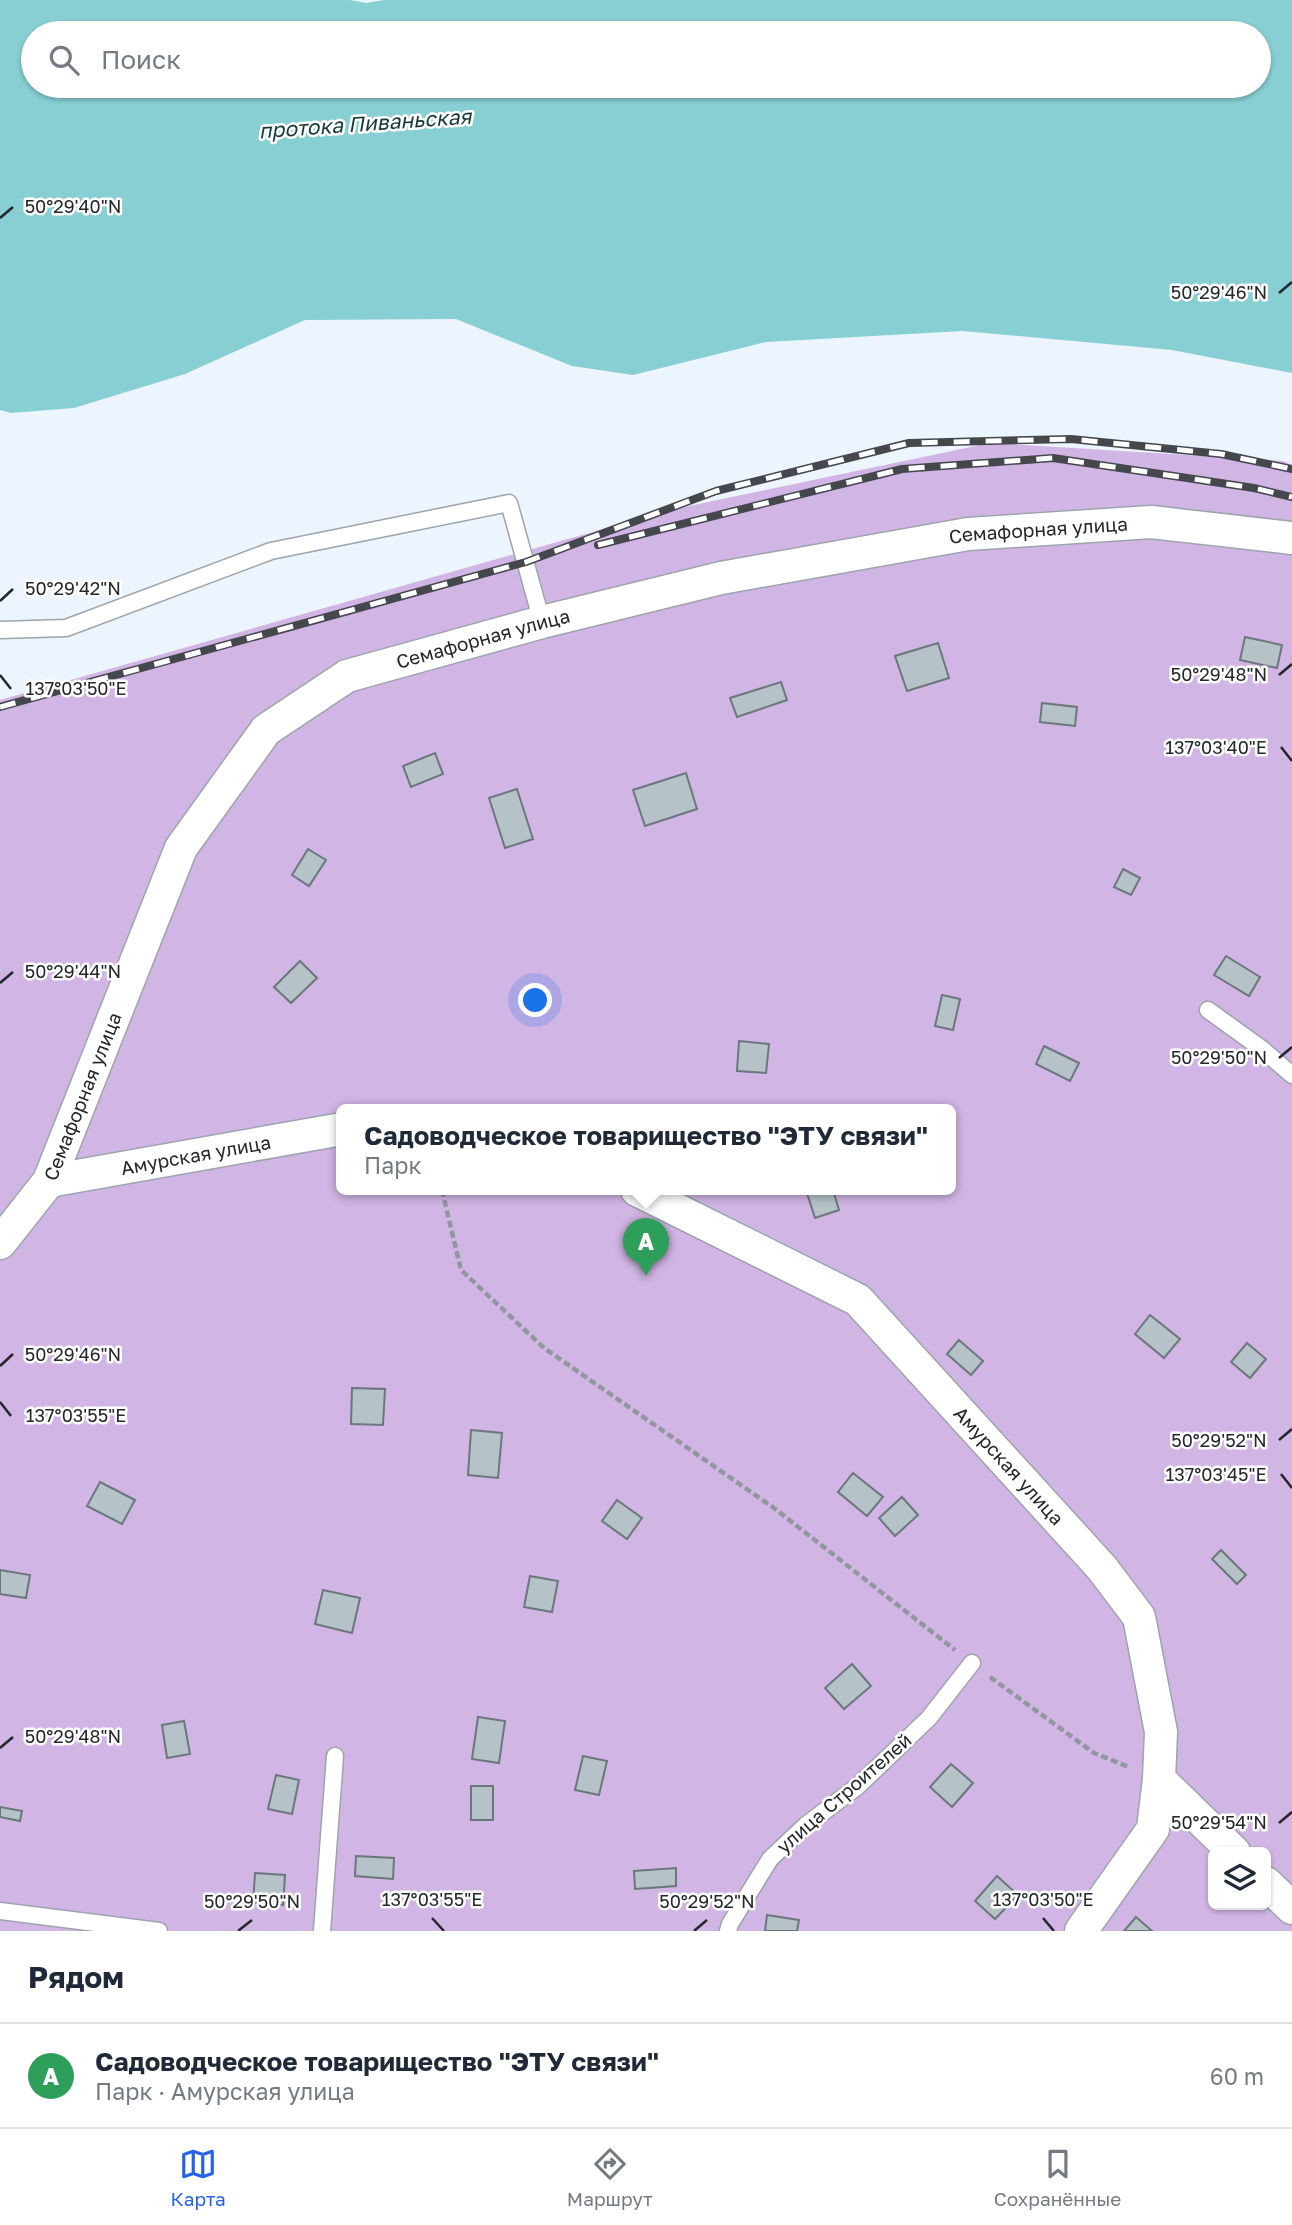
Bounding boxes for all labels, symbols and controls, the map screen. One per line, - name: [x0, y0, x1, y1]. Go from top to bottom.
- search box: [21, 21, 1271, 98]
- icon: search: [45, 41, 83, 79]
- text: Поиск: [101, 44, 181, 75]
- water label: протока Пиваньская: [258, 102, 474, 143]
- text: 50°29'40"N: [25, 195, 121, 217]
- text: 50°29'46"N: [1171, 281, 1267, 303]
- street label: Семафорная улица: [947, 512, 1128, 548]
- text: 50°29'42"N: [25, 577, 121, 599]
- street label: Семафорная улица: [393, 604, 572, 673]
- text: 50°29'48"N: [1171, 663, 1267, 685]
- text: 137°03'50"E: [25, 677, 127, 699]
- text: 137°03'40"E: [1165, 736, 1267, 758]
- text: 50°29'44"N: [25, 960, 121, 982]
- your location: [518, 983, 552, 1017]
- street label: Семафорная улица: [38, 1009, 126, 1184]
- text: 50°29'50"N: [1171, 1046, 1267, 1068]
- popup: [336, 1104, 956, 1195]
- text: Садоводческое товарищество "ЭТУ связи": [364, 1120, 928, 1151]
- street label: Амурская улица: [119, 1130, 272, 1179]
- text: Парк: [364, 1151, 422, 1179]
- pin: A: [623, 1218, 669, 1276]
- text: 50°29'46"N: [25, 1343, 121, 1365]
- street label: Амурская улица: [950, 1401, 1069, 1529]
- text: 137°03'55"E: [26, 1404, 126, 1426]
- text: 50°29'52"N: [1171, 1429, 1267, 1451]
- text: 137°03'45"E: [1166, 1463, 1266, 1485]
- text: 50°29'48"N: [25, 1725, 121, 1747]
- street label: улица Строителей: [772, 1728, 916, 1857]
- text: 50°29'54"N: [1171, 1811, 1267, 1833]
- map controls: [1208, 1847, 1271, 1910]
- button: layers: [1208, 1847, 1271, 1910]
- text: 137°03'55"E: [382, 1888, 482, 1910]
- text: 137°03'50"E: [992, 1888, 1094, 1910]
- text: 50°29'50"N: [204, 1890, 300, 1912]
- text: 50°29'52"N: [659, 1890, 755, 1912]
- text: Рядом: [28, 1959, 124, 1995]
- text: Садоводческое товарищество "ЭТУ связи": [95, 2046, 659, 2077]
- text: A: [43, 2062, 59, 2090]
- text: 60 m: [1210, 2062, 1264, 2090]
- text: Парк · Амурская улица: [95, 2077, 355, 2105]
- tab: Карта: [171, 2145, 226, 2210]
- tab: Маршрут: [567, 2145, 653, 2210]
- tab: Сохранённые: [994, 2145, 1121, 2210]

